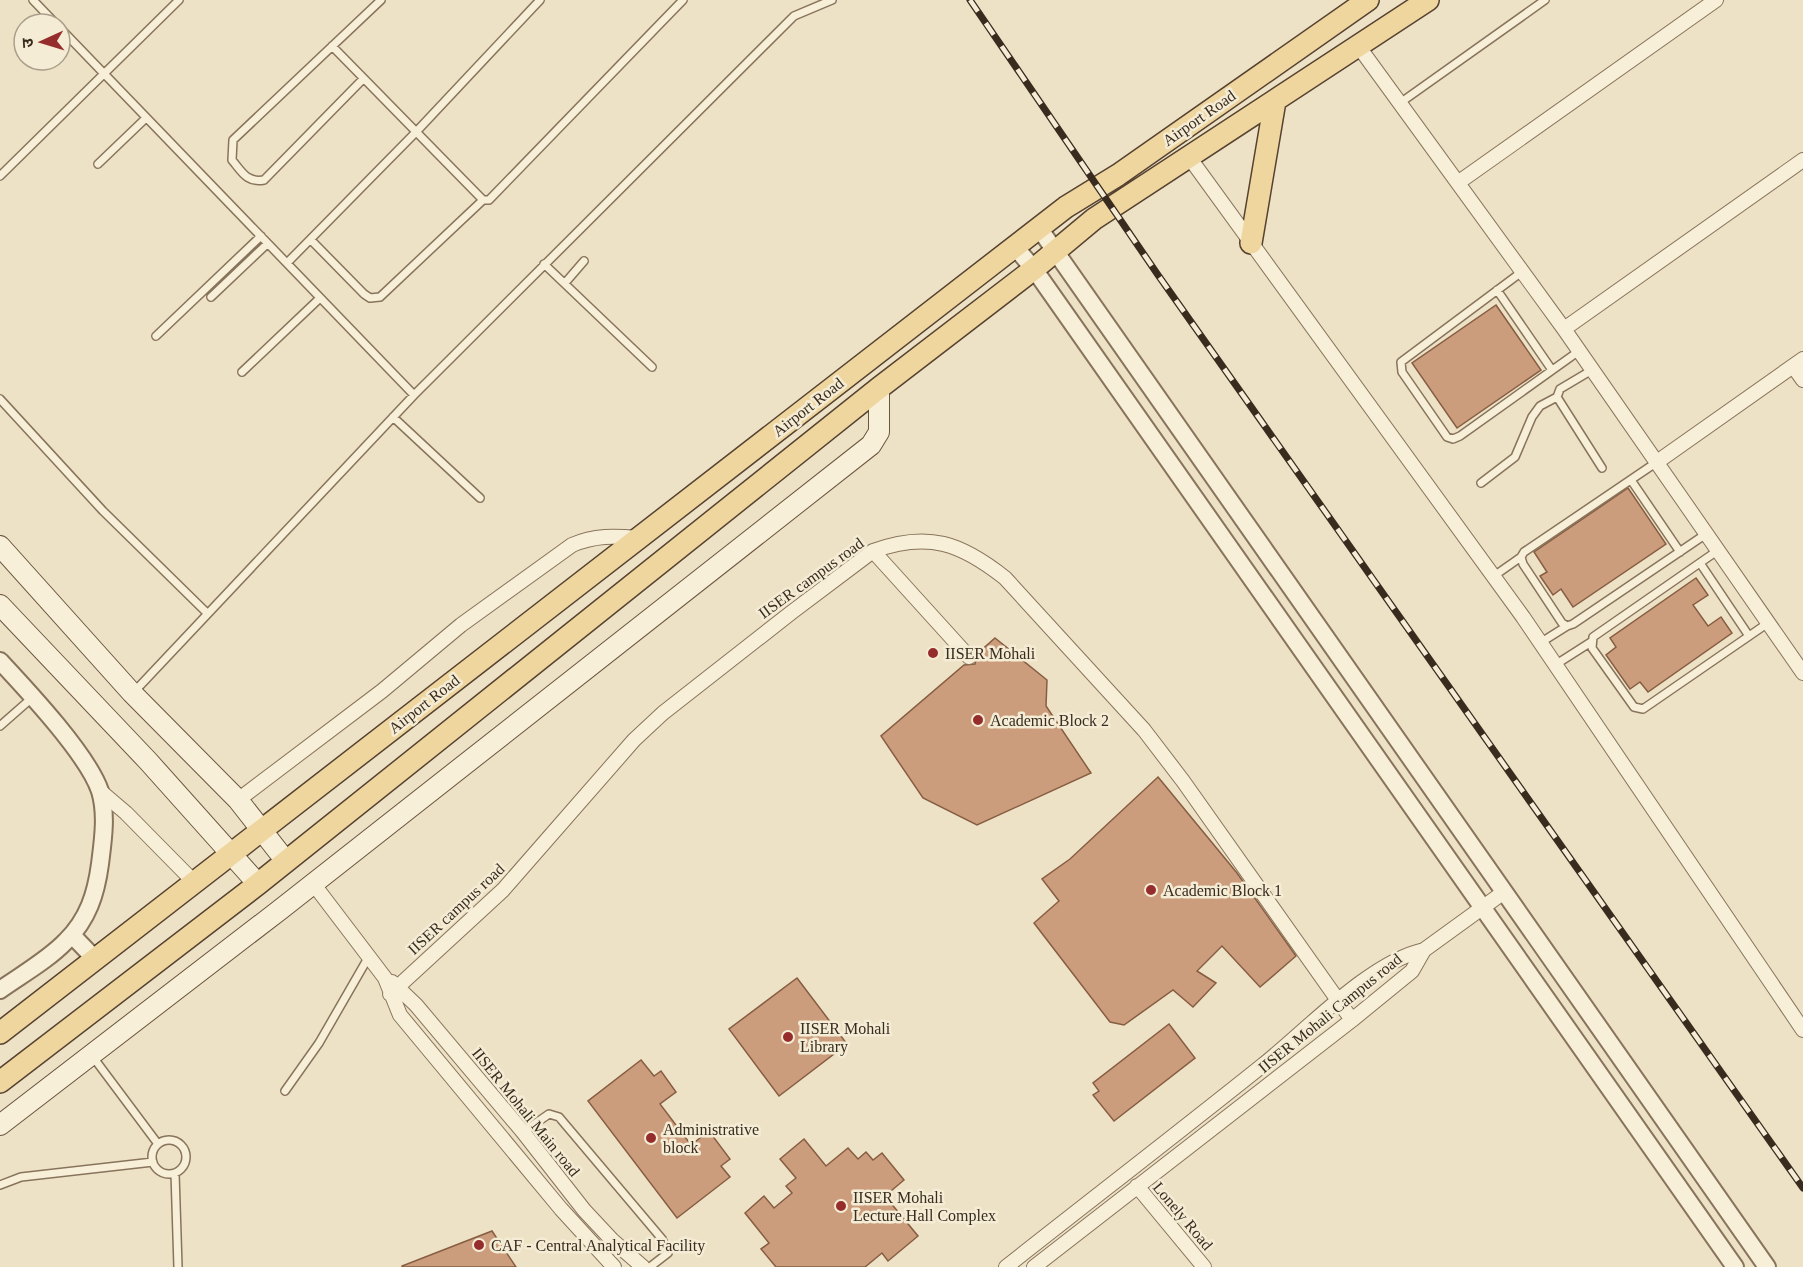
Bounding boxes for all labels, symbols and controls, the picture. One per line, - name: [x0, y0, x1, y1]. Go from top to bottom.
- north arrow: [12, 12, 72, 72]
- text: उ: [19, 37, 36, 48]
- street label: Airport Road: [1159, 87, 1239, 150]
- street label: Airport Road: [769, 374, 847, 441]
- street label: IISER campus road: [755, 534, 867, 623]
- place label: IISER Mohali: [945, 645, 1036, 662]
- marker: IISER Mohali: [926, 646, 940, 660]
- street label: Airport Road: [385, 671, 463, 738]
- place label: Academic Block 2: [990, 712, 1109, 729]
- marker: Academic Block 2: [971, 713, 985, 727]
- street label: IISER campus road: [404, 860, 508, 959]
- place label: Academic Block 1: [1163, 882, 1282, 899]
- marker: Academic Block 1: [1144, 883, 1158, 897]
- street label: IISER Mohali Campus road: [1255, 950, 1406, 1077]
- place label: IISER Mohali Library: [800, 1020, 891, 1056]
- marker: IISER Mohali Library: [781, 1030, 795, 1044]
- street label: IISER Mohali Main road: [469, 1044, 583, 1180]
- place label: Administrative block: [663, 1121, 759, 1156]
- marker: Administrative block: [644, 1131, 658, 1145]
- street label: Lonely Road: [1149, 1179, 1216, 1254]
- place label: IISER Mohali Lecture Hall Complex: [853, 1189, 996, 1225]
- marker: IISER Mohali Lecture Hall Complex: [834, 1199, 848, 1213]
- place label: CAF - Central Analytical Facility: [491, 1237, 705, 1255]
- marker: CAF - Central Analytical Facility: [472, 1238, 486, 1252]

